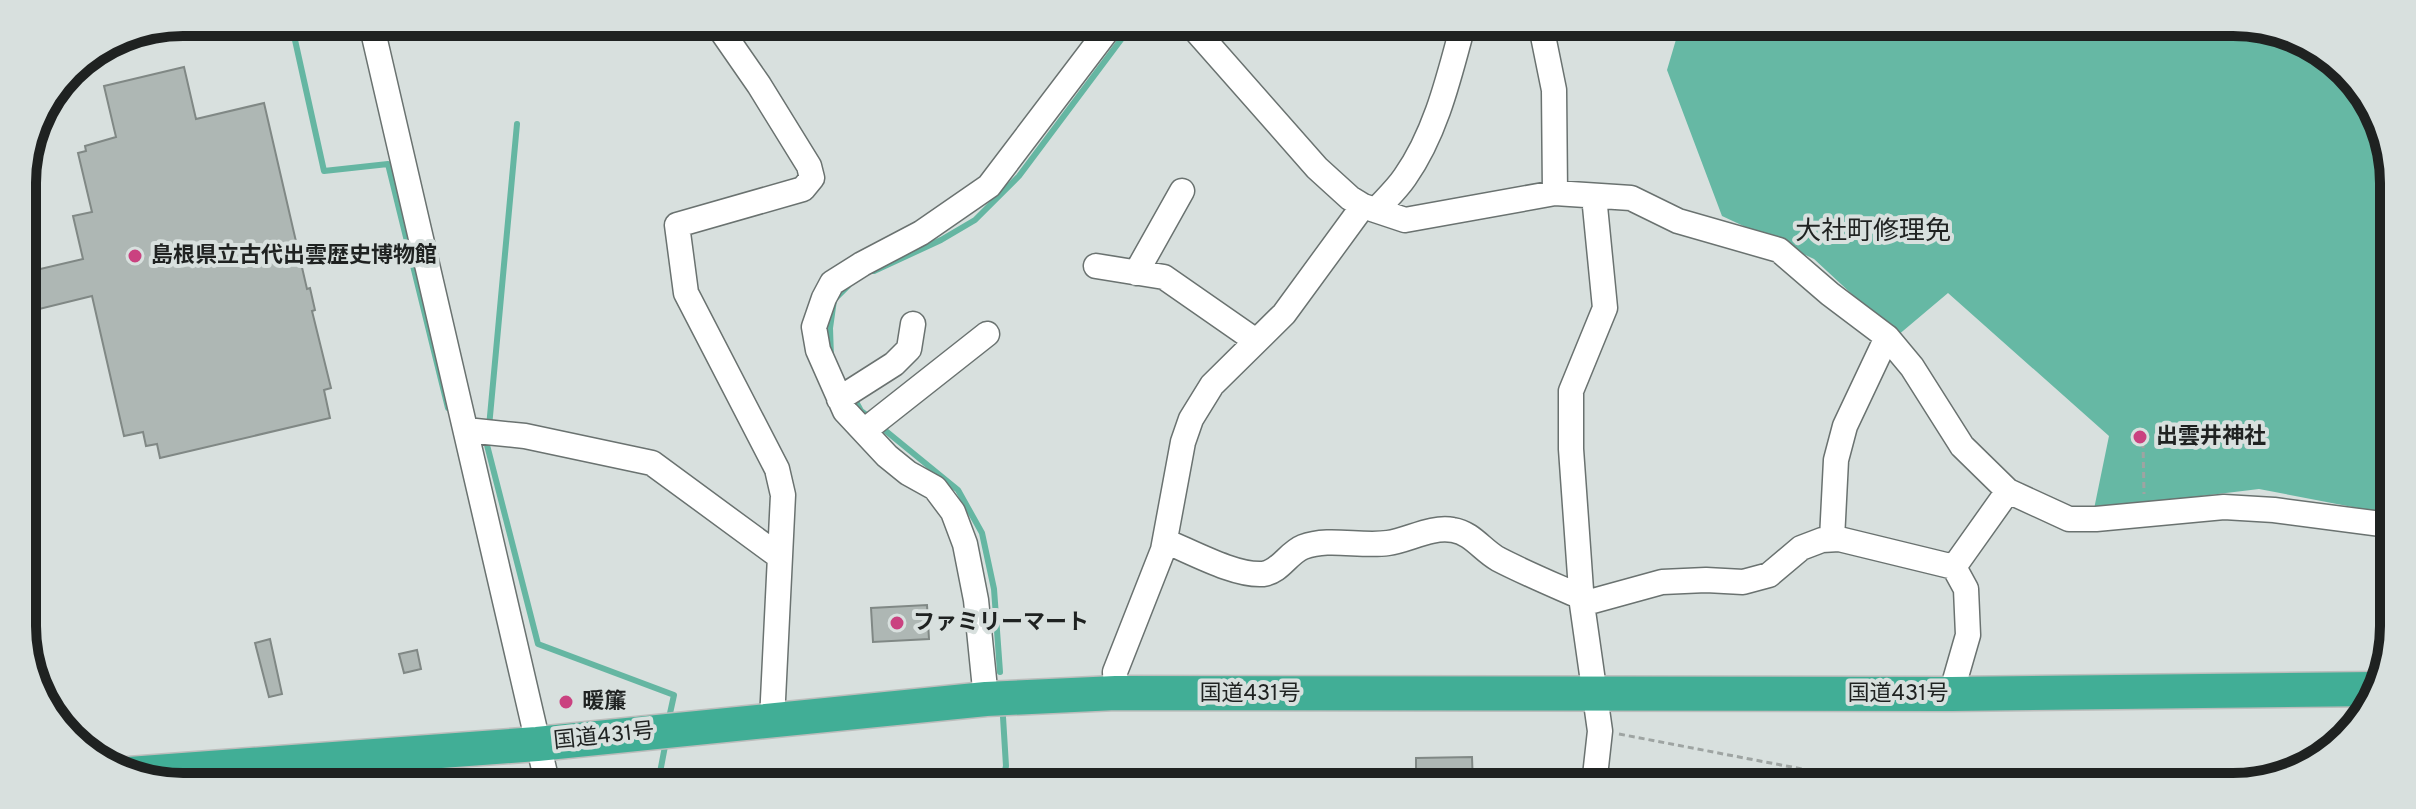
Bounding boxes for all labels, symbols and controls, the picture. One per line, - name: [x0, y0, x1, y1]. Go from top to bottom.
- district label: 大社町修理免: [1795, 216, 1951, 249]
- place label: 島根県立古代出雲歴史博物館: [151, 243, 437, 270]
- marker: 島根県立古代出雲歴史博物館: [126, 247, 144, 265]
- place label: 出雲井神社: [2156, 424, 2266, 451]
- marker: 出雲井神社: [2131, 428, 2149, 446]
- place label: ファミリーマート: [913, 610, 1089, 637]
- marker: ファミリーマート: [888, 614, 906, 632]
- street label: 国道431号: [1199, 681, 1301, 708]
- street label: 国道431号: [1847, 681, 1949, 708]
- place label: 暖簾: [582, 689, 626, 716]
- marker: 暖簾: [557, 693, 575, 711]
- street label: 国道431号: [552, 718, 656, 756]

